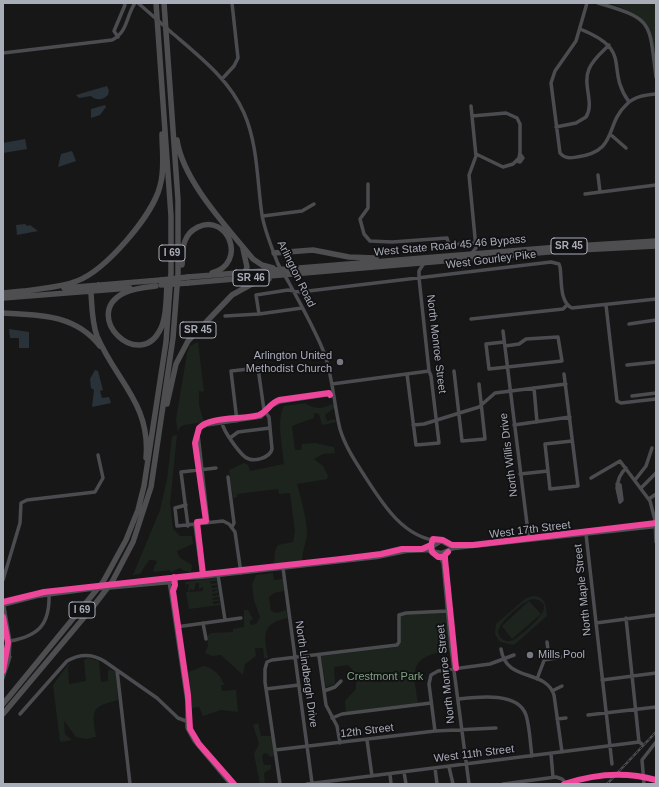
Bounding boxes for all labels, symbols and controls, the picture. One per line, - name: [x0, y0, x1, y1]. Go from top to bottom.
- street label: West State Road 45 46 Bypass: [373, 233, 527, 259]
- street label: Arlington Road: [274, 238, 318, 310]
- road number: SR 45: [551, 238, 587, 254]
- road number: I 69: [159, 245, 185, 261]
- street label: West Gourley Pike: [445, 248, 537, 272]
- road number: SR 46: [233, 270, 269, 286]
- street label: North Monroe Street: [423, 294, 449, 394]
- road number: SR 45: [180, 322, 216, 338]
- place label: Arlington United Methodist Church: [246, 349, 332, 375]
- marker: Arlington United Methodist Church: [335, 357, 345, 367]
- street label: North Willis Drive: [497, 412, 521, 498]
- street label: West 17th Street: [489, 518, 571, 542]
- street label: North Maple Street: [572, 543, 594, 637]
- road number: I 69: [69, 602, 95, 618]
- street label: North Lindbergh Drive: [292, 620, 320, 728]
- street label: North Monroe Street: [434, 624, 458, 724]
- place label: Mills Pool: [538, 648, 585, 662]
- marker: Mills Pool: [525, 650, 535, 660]
- park label: Crestmont Park: [347, 670, 423, 684]
- street label: 12th Street: [339, 721, 395, 741]
- street label: West 11th Street: [433, 743, 515, 765]

